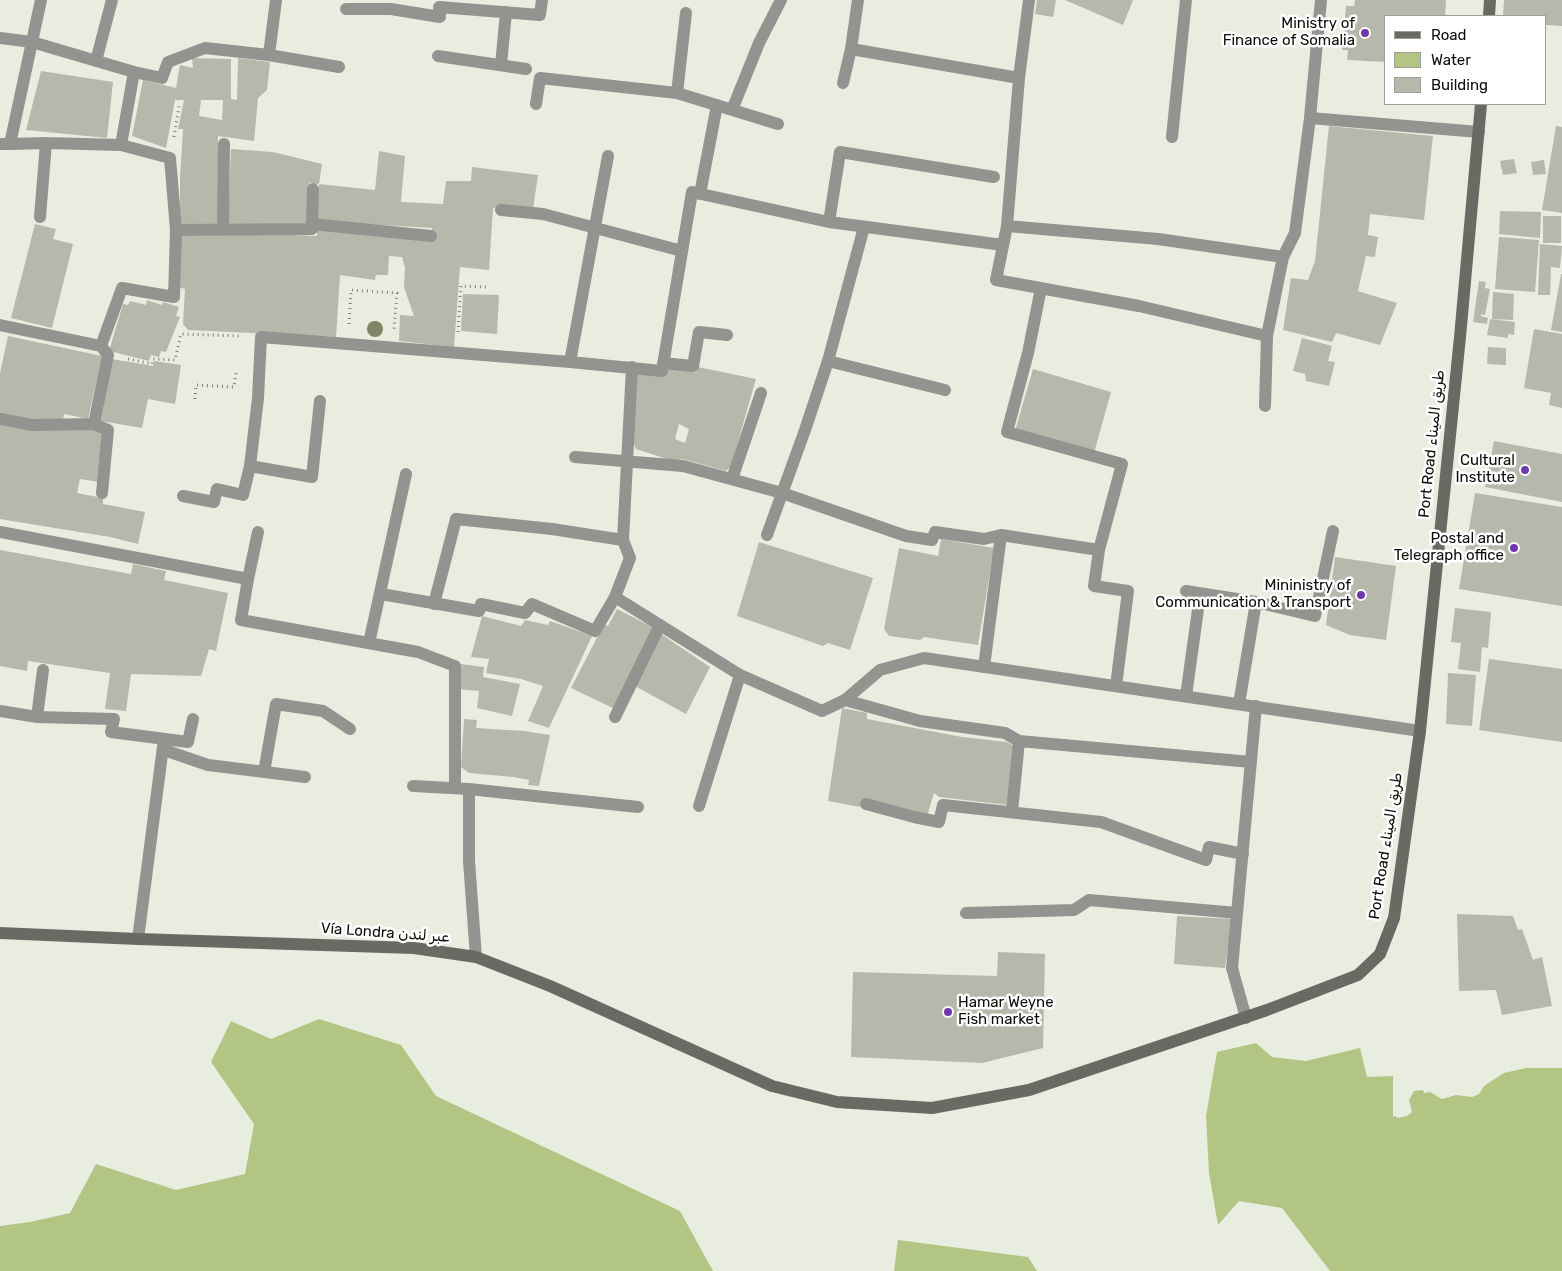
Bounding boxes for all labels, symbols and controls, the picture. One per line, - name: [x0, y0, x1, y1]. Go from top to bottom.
- place label: Ministry of Finance of Somalia: [1223, 15, 1355, 50]
- legend: [1384, 15, 1547, 105]
- text: Road: [1431, 26, 1467, 44]
- marker: Ministry of Finance of Somalia: [1359, 27, 1371, 39]
- text: Water: [1431, 51, 1471, 69]
- text: Building: [1431, 76, 1488, 94]
- street label: Port Road طريق الميناء: [1415, 369, 1449, 519]
- place label: Cultural Institute: [1456, 452, 1515, 487]
- marker: Cultural Institute: [1519, 464, 1531, 476]
- place label: Postal and Telegraph office: [1394, 530, 1504, 565]
- marker: Postal and Telegraph office: [1508, 542, 1520, 554]
- place label: Mininistry of Communication & Transport: [1155, 577, 1351, 612]
- marker: Mininistry of Communication & Transport: [1355, 589, 1367, 601]
- street label: Port Road طريق الميناء: [1365, 771, 1407, 921]
- street label: Vía Londra عبر لندن: [320, 920, 450, 946]
- place label: Hamar Weyne Fish market: [958, 994, 1054, 1029]
- marker: Hamar Weyne Fish market: [942, 1006, 954, 1018]

